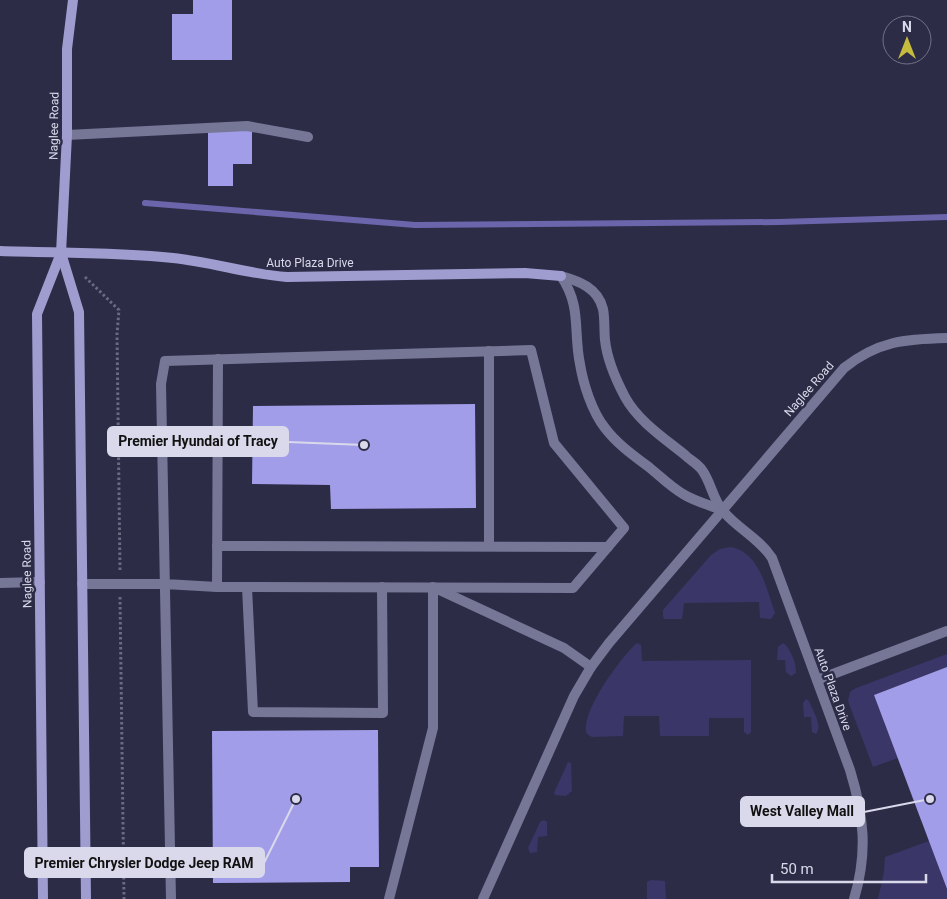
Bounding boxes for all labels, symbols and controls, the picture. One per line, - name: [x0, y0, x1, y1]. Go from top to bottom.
- north arrow: [882, 15, 932, 65]
- text: N: [902, 19, 912, 35]
- street label: Naglee Road: [46, 92, 62, 160]
- street label: Auto Plaza Drive: [266, 256, 354, 270]
- street label: Naglee Road: [781, 359, 837, 419]
- callout: Premier Hyundai of Tracy: [108, 427, 288, 456]
- text: Premier Hyundai of Tracy: [118, 433, 279, 449]
- street label: Naglee Road: [19, 540, 35, 608]
- street label: Auto Plaza Drive: [811, 646, 855, 732]
- callout: West Valley Mall: [741, 797, 864, 826]
- text: West Valley Mall: [750, 803, 854, 819]
- callout: Premier Chrysler Dodge Jeep RAM: [25, 848, 264, 877]
- scale bar: [772, 852, 926, 884]
- text: Premier Chrysler Dodge Jeep RAM: [35, 855, 253, 871]
- text: 50 m: [780, 860, 814, 878]

